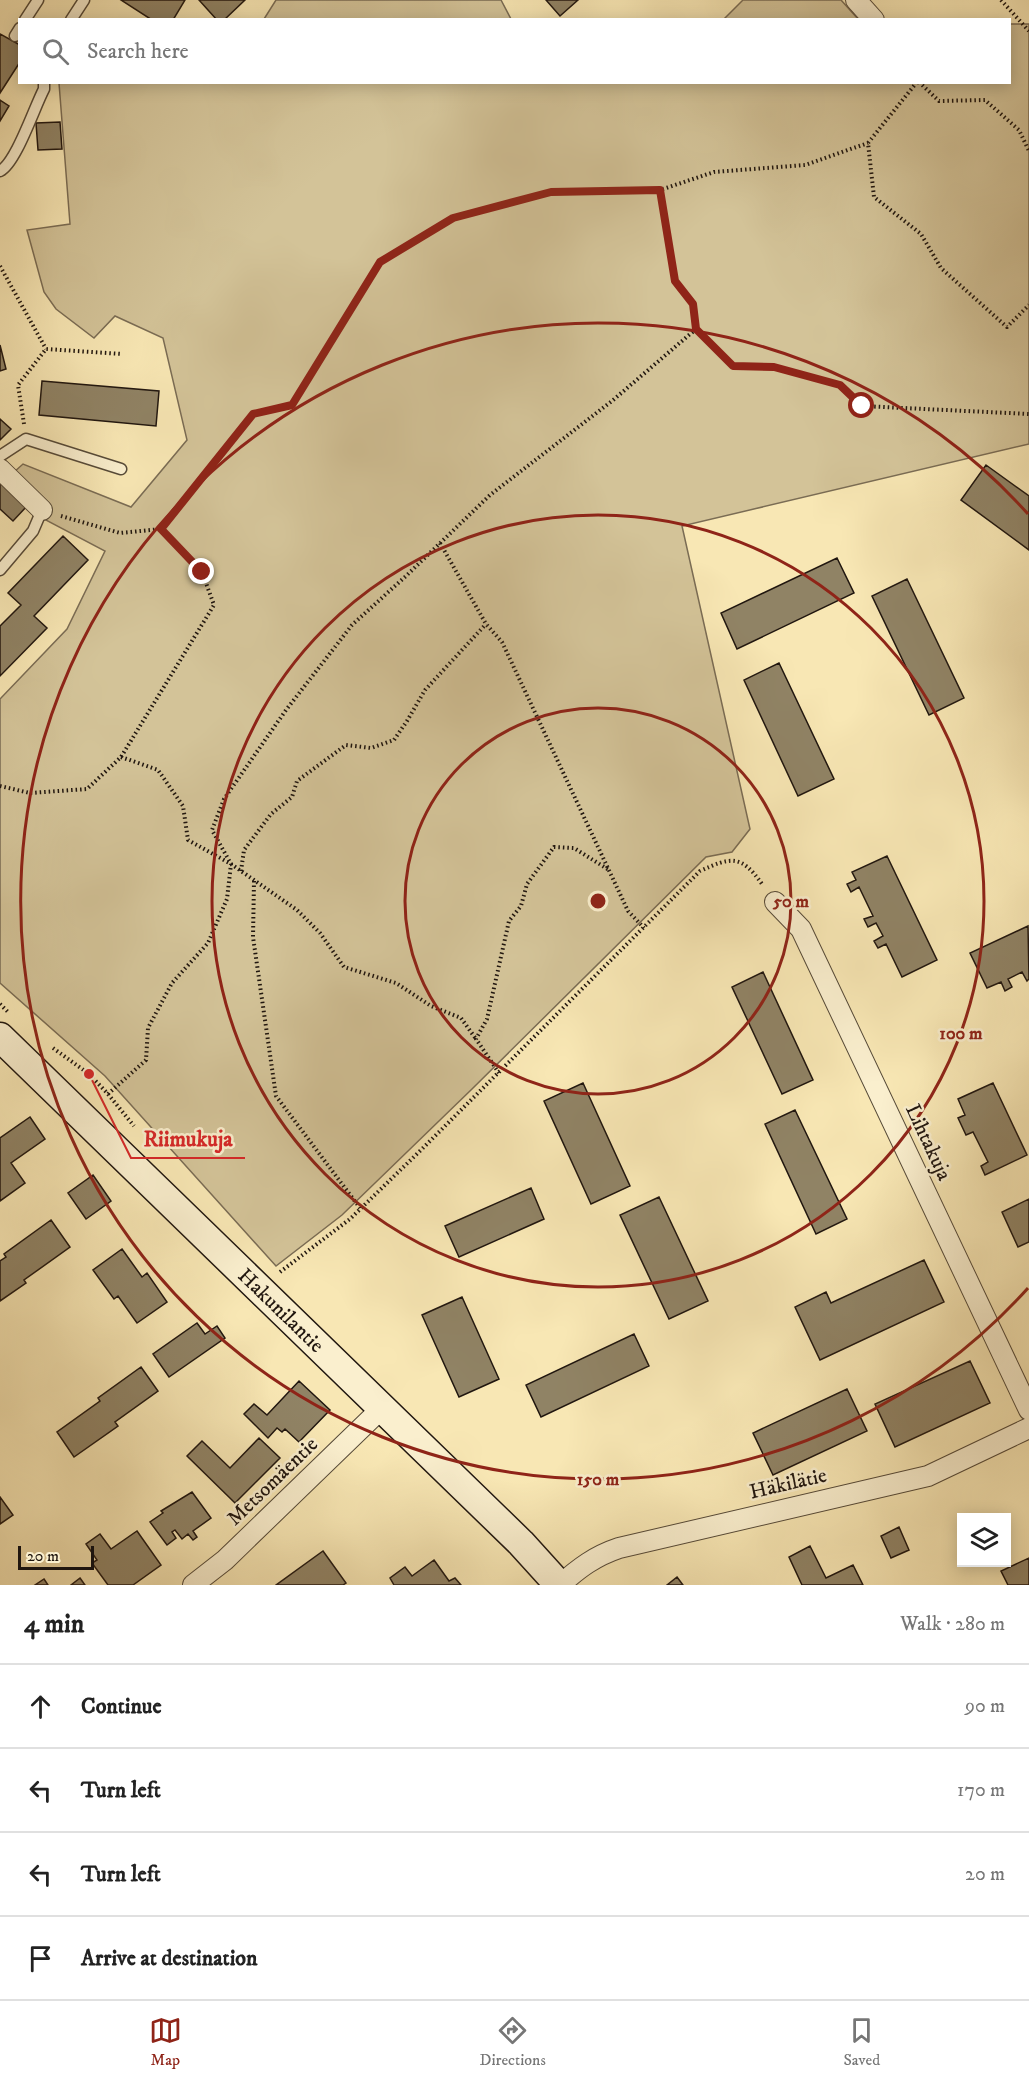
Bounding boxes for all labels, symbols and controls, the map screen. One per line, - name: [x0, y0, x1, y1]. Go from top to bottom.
- search box: [18, 18, 1011, 84]
- icon: search: [39, 35, 72, 68]
- text: Search here: [87, 38, 189, 65]
- route start: [848, 392, 874, 418]
- route end: [188, 558, 214, 584]
- centre of rings: [588, 891, 608, 911]
- text: 50 m: [772, 891, 809, 913]
- text: 100 m: [939, 1023, 983, 1045]
- street label: Lihtakuja: [899, 1100, 957, 1185]
- callout: Riimukuja: [131, 1118, 245, 1158]
- text: Riimukuja: [143, 1126, 233, 1154]
- street label: Hakunilantie: [232, 1263, 329, 1359]
- street label: Metsomäentie: [222, 1432, 324, 1532]
- street label: Häkilätie: [747, 1462, 830, 1505]
- text: 150 m: [577, 1469, 620, 1491]
- map controls: [957, 1513, 1011, 1567]
- button: layers: [957, 1513, 1011, 1567]
- scale bar: [18, 1543, 94, 1570]
- text: 20 m: [27, 1546, 59, 1566]
- text: 4 min: [24, 1608, 84, 1641]
- text: Walk · 280 m: [900, 1612, 1005, 1637]
- icon: ahead: [24, 1690, 57, 1723]
- text: Continue: [81, 1693, 162, 1720]
- text: 90 m: [965, 1694, 1005, 1719]
- icon: left: [24, 1774, 57, 1807]
- text: Turn left: [81, 1777, 161, 1804]
- text: 170 m: [957, 1778, 1005, 1803]
- icon: left: [24, 1858, 57, 1891]
- text: Turn left: [81, 1861, 161, 1888]
- text: 20 m: [965, 1862, 1005, 1887]
- icon: arrive: [24, 1942, 57, 1975]
- text: Arrive at destination: [81, 1945, 258, 1972]
- tab: Map: [149, 2014, 182, 2070]
- tab: Directions: [479, 2014, 546, 2070]
- tab: Saved: [843, 2014, 880, 2070]

